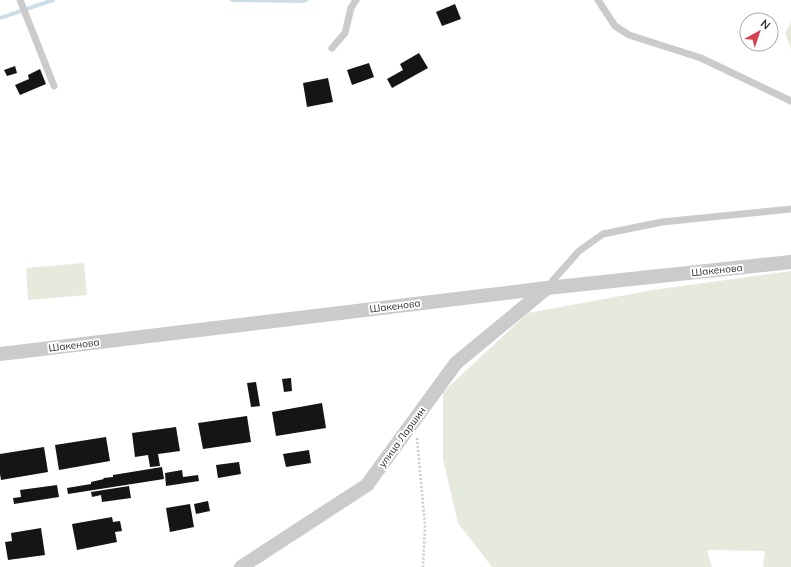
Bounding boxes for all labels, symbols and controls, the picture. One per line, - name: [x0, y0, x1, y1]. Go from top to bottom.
- north arrow: [739, 12, 779, 52]
- text: N: [758, 16, 773, 32]
- street label: Шакенова: [691, 261, 743, 279]
- street label: Шакенова: [369, 296, 421, 316]
- street label: Шакенова: [48, 335, 100, 355]
- street label: улица Ларшин: [376, 404, 428, 470]

